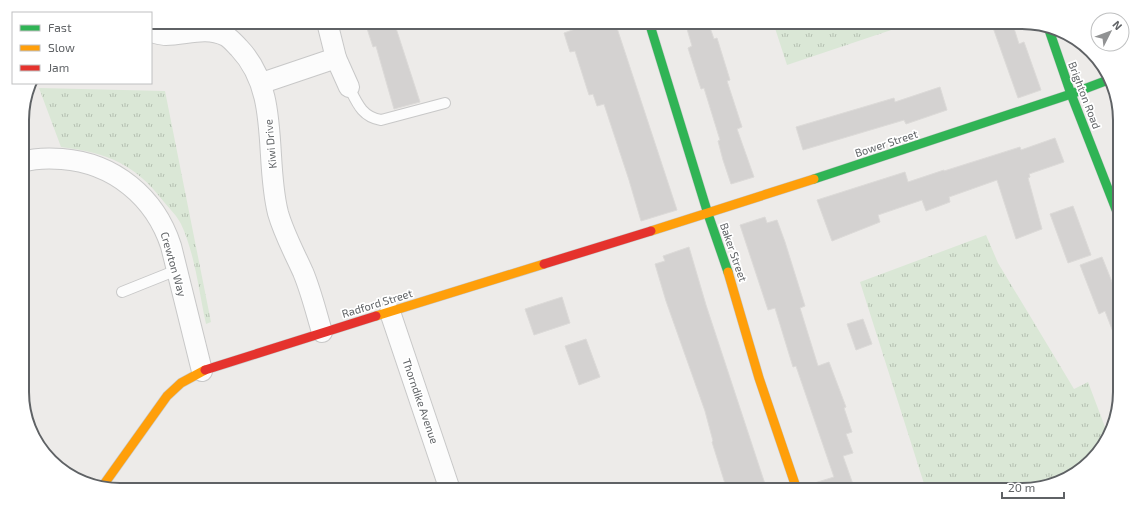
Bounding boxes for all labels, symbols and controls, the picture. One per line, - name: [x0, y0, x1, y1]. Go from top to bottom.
- legend: [12, 12, 152, 84]
- north arrow: [1090, 12, 1130, 52]
- text: N: [1110, 18, 1125, 32]
- text: Fast: [48, 20, 72, 34]
- text: Slow: [48, 40, 75, 54]
- street label: Brighton Road: [1066, 59, 1104, 131]
- text: Jam: [48, 60, 69, 74]
- street label: Kiwi Drive: [261, 119, 279, 169]
- street label: Bower Street: [853, 127, 919, 159]
- street label: Baker Street: [718, 221, 750, 283]
- street label: Crewton Way: [159, 230, 190, 298]
- street label: Radford Street: [340, 286, 414, 320]
- street label: Thorndike Avenue: [400, 357, 442, 445]
- scale bar: [1002, 474, 1064, 500]
- text: 20 m: [1008, 480, 1035, 494]

